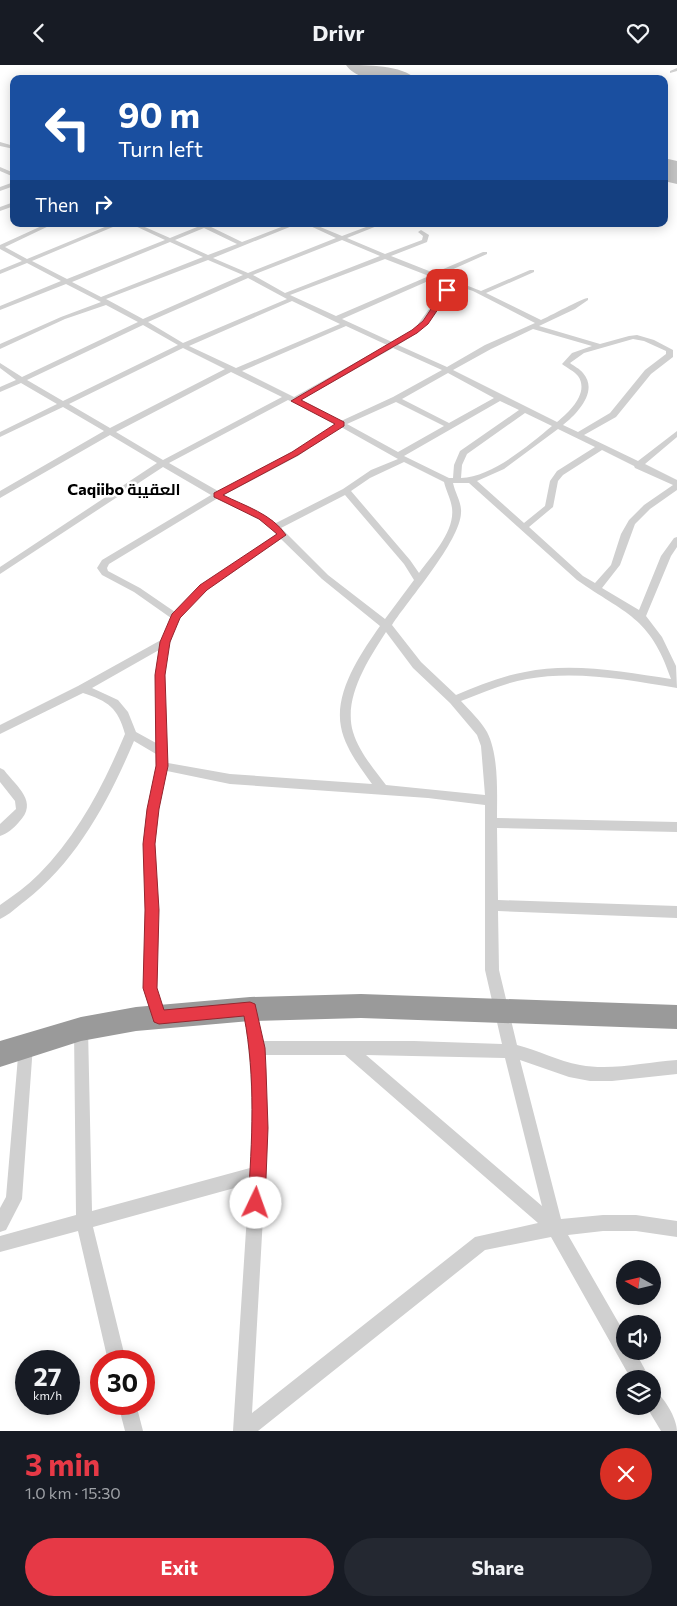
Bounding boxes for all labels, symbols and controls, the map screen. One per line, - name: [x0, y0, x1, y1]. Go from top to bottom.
- icon: back: [25, 19, 53, 47]
- text: Drivr: [312, 19, 365, 46]
- icon: heart: [624, 19, 652, 47]
- text: 90 m: [118, 92, 200, 135]
- icon: left: [35, 95, 100, 160]
- text: Turn left: [118, 135, 203, 162]
- icon: right: [89, 190, 117, 218]
- text: Then: [35, 193, 79, 216]
- pin: [426, 269, 468, 311]
- icon: arrive: [433, 276, 461, 304]
- district label: Caqiibo العقيبة: [67, 479, 181, 498]
- position arrow: [229, 1176, 281, 1228]
- north arrow: [616, 1260, 661, 1305]
- map controls: [616, 1260, 661, 1415]
- button: sound: [616, 1315, 661, 1360]
- speed limit sign: 30: [90, 1350, 155, 1415]
- text: 27: [34, 1361, 61, 1391]
- button: layers: [616, 1370, 661, 1415]
- text: km/h: [33, 1388, 62, 1402]
- text: 3 min: [25, 1445, 100, 1482]
- button: close: [600, 1448, 652, 1500]
- text: 1.0 km · 15:30: [25, 1483, 121, 1502]
- button: Exit: [25, 1538, 334, 1596]
- button: Share: [344, 1538, 652, 1596]

